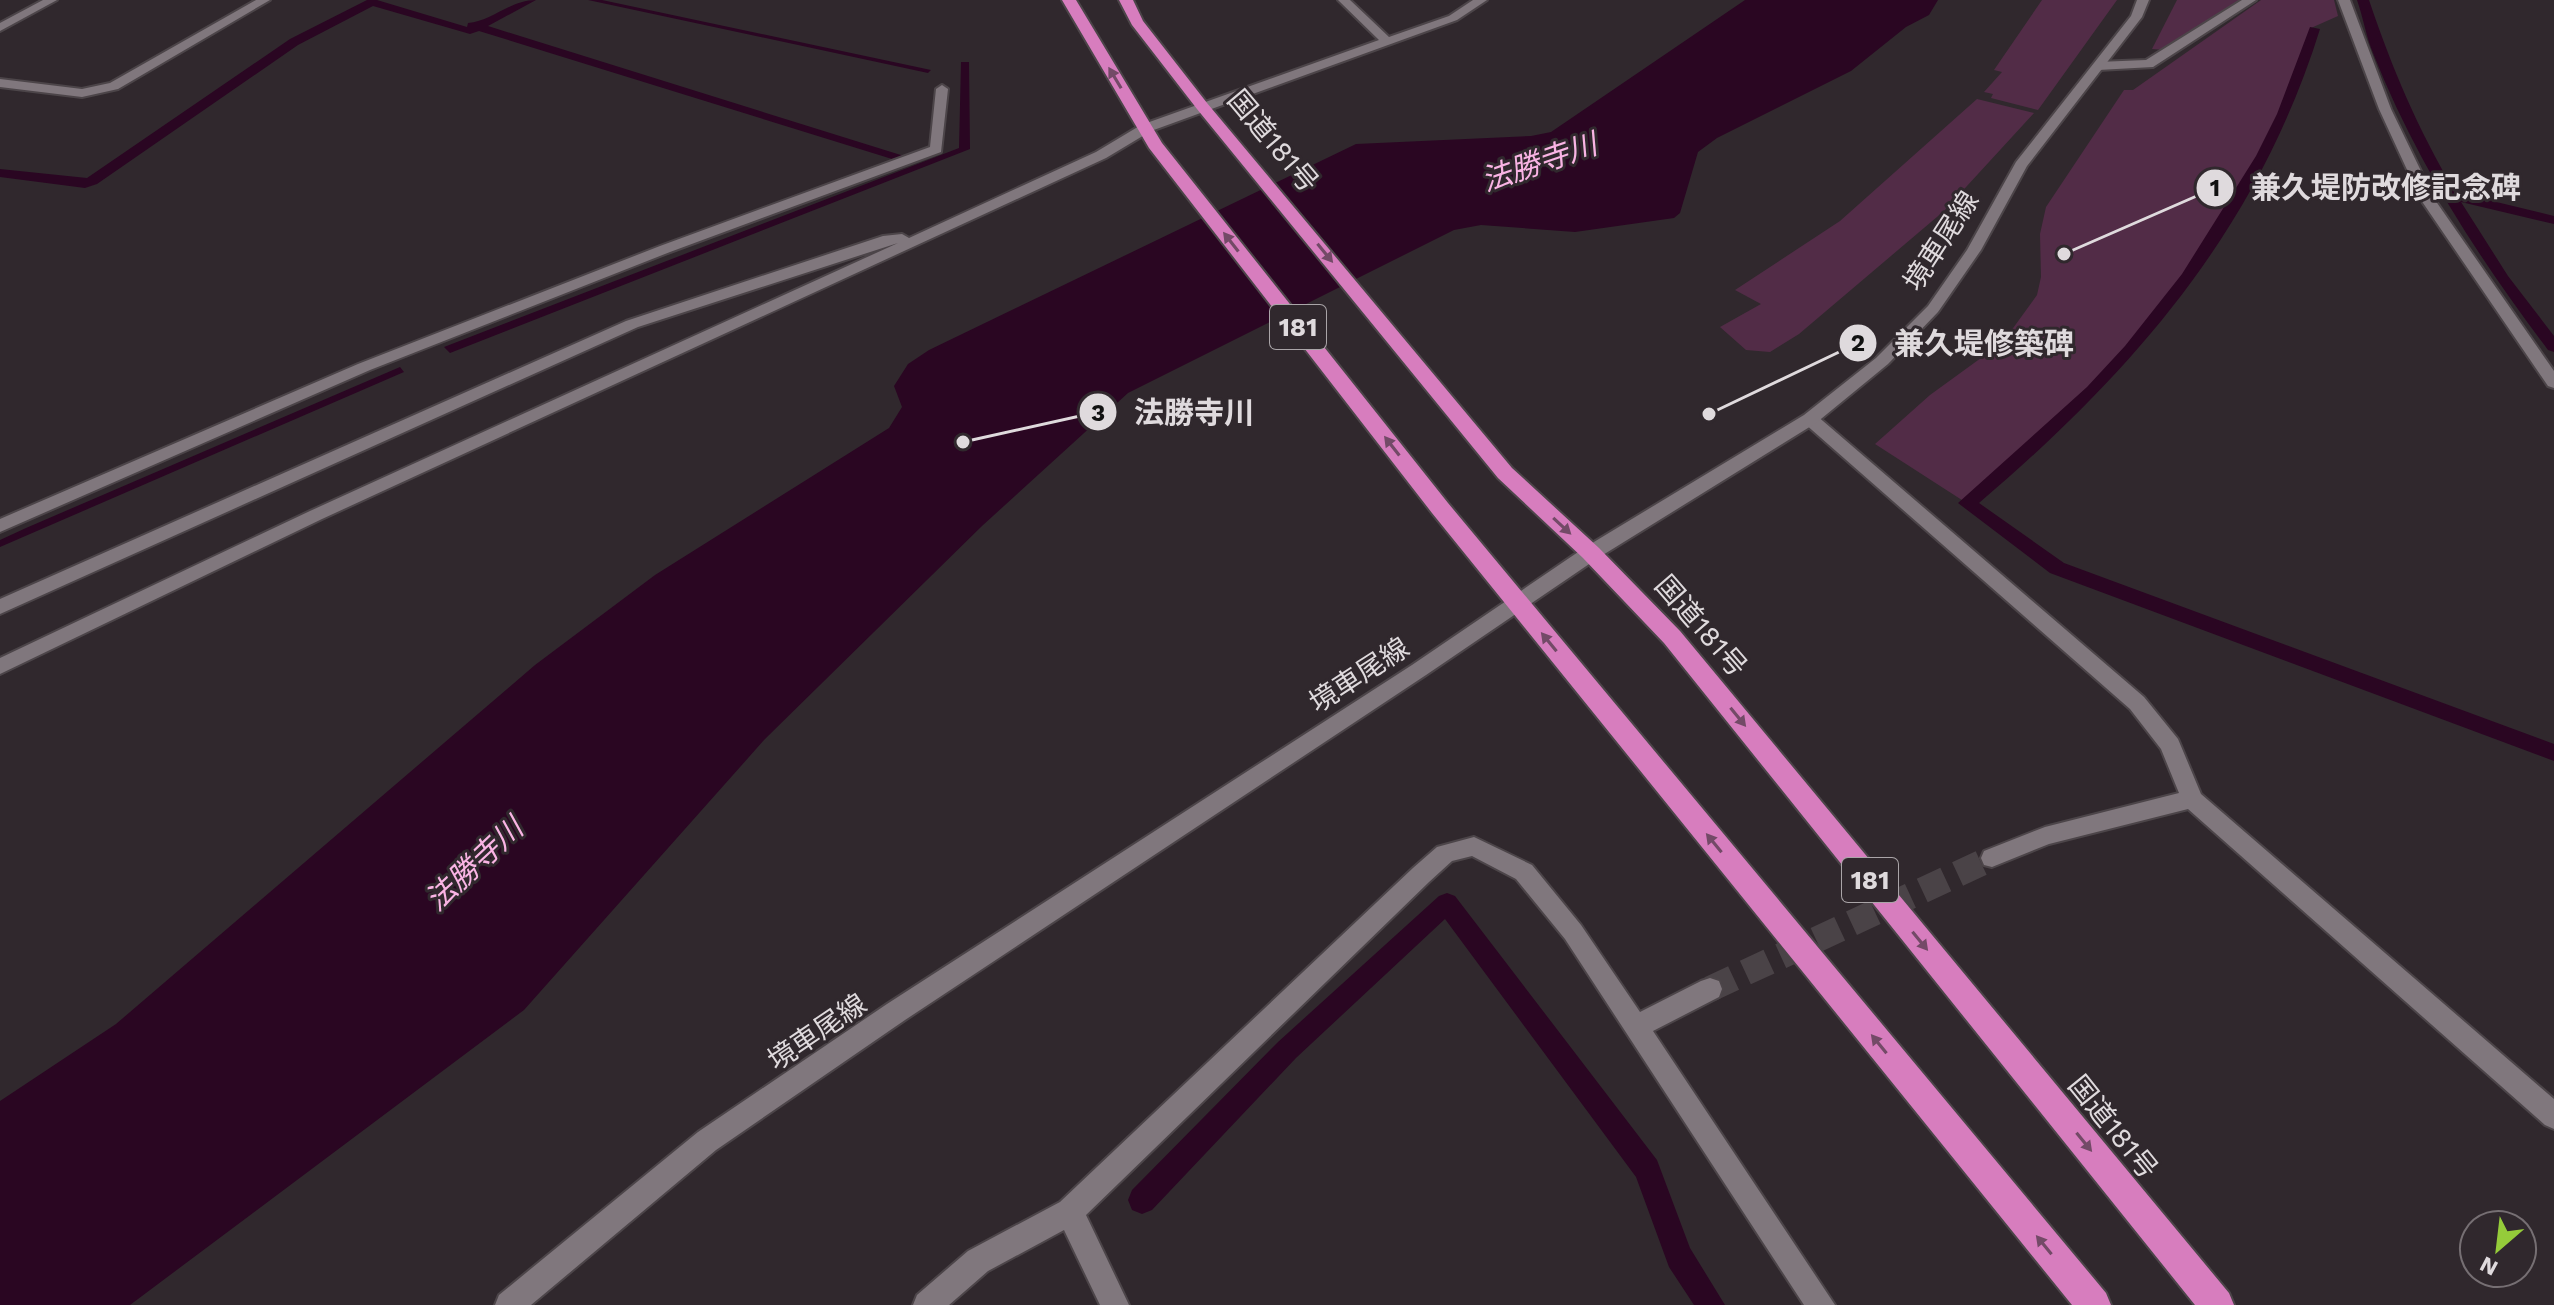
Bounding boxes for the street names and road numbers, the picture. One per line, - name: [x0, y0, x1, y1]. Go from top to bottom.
- street label: 国道181号: [1221, 83, 1325, 199]
- street label: 境車尾線: [1897, 185, 1985, 297]
- road number: 181: [1270, 305, 1326, 349]
- street label: 国道181号: [1648, 569, 1754, 683]
- street label: 境車尾線: [1303, 631, 1415, 719]
- road number: 181: [1842, 858, 1898, 902]
- street label: 境車尾線: [761, 987, 873, 1077]
- street label: 国道181号: [2061, 1069, 2165, 1185]

